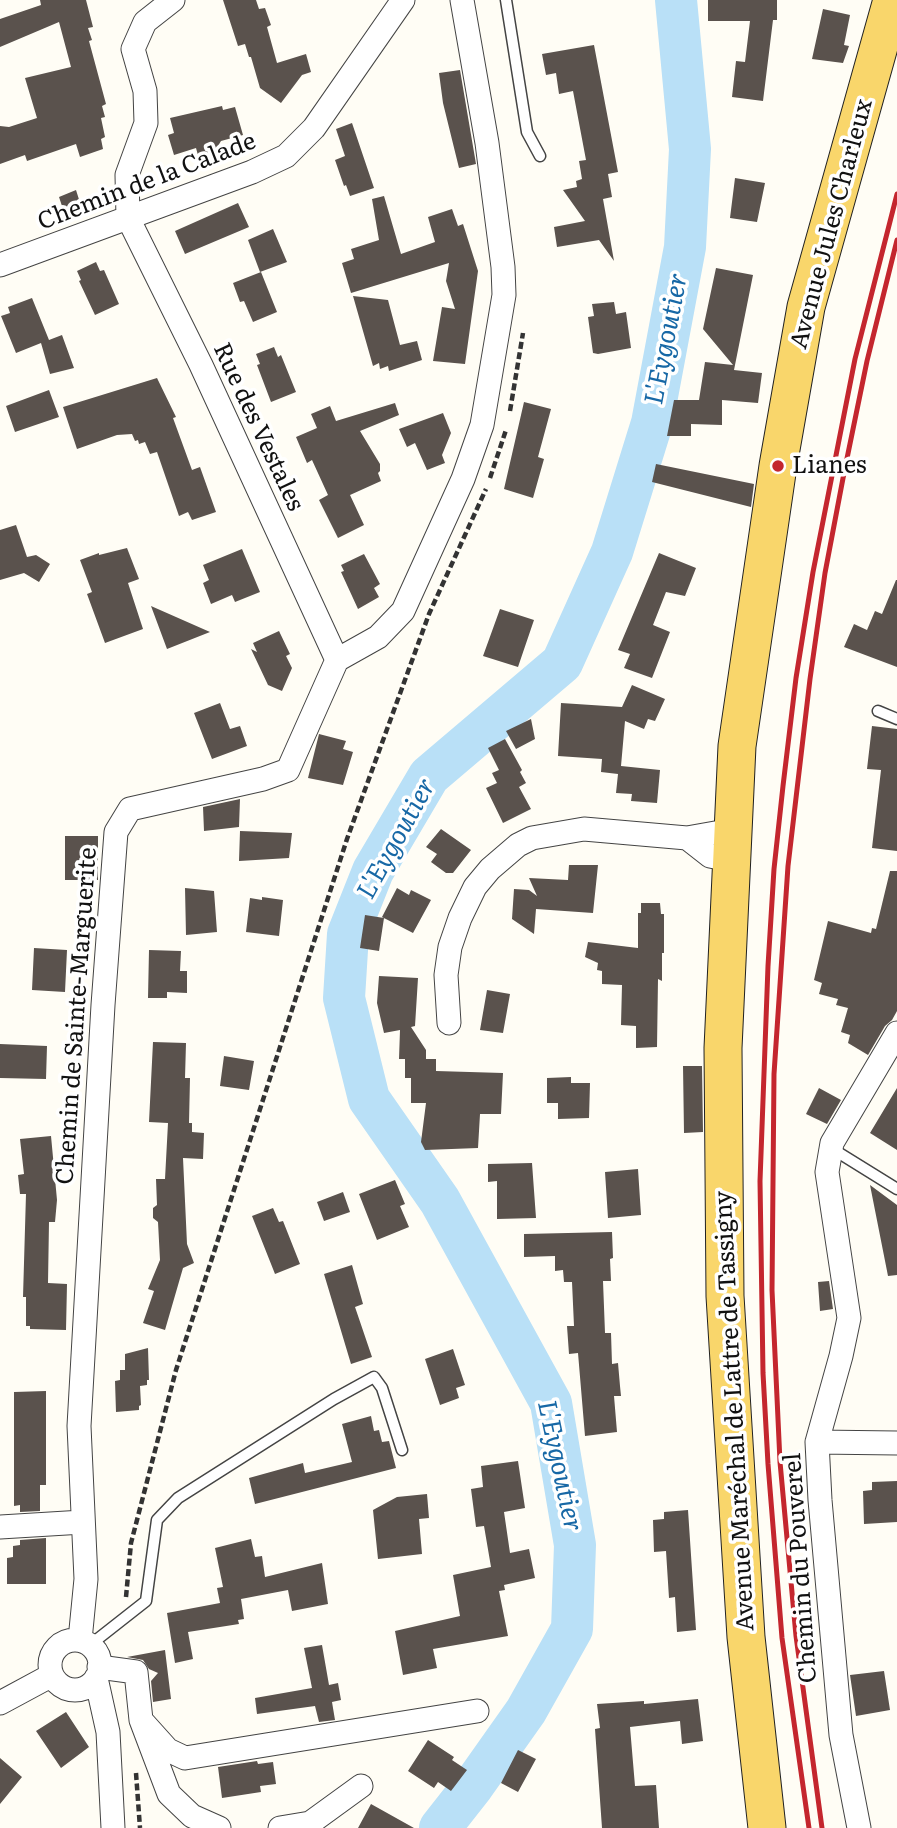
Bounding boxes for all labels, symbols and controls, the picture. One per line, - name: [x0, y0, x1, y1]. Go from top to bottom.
- street label: Avenue Jules Charleux: [785, 96, 879, 352]
- street label: Chemin de la Calade: [34, 127, 260, 237]
- water label: L'Eygoutier: [639, 271, 695, 407]
- street label: Rue des Vestales: [206, 338, 310, 516]
- place label: Lianes: [792, 452, 867, 480]
- marker: Lianes: [770, 458, 786, 474]
- water label: L'Eygoutier: [351, 773, 443, 905]
- street label: Chemin de Sainte-Marguerite: [51, 846, 103, 1186]
- street label: Avenue Maréchal de Lattre de Tassigny: [709, 1190, 761, 1632]
- water label: L'Eygoutier: [530, 1398, 588, 1534]
- street label: Chemin du Pouverel: [779, 1452, 823, 1684]

